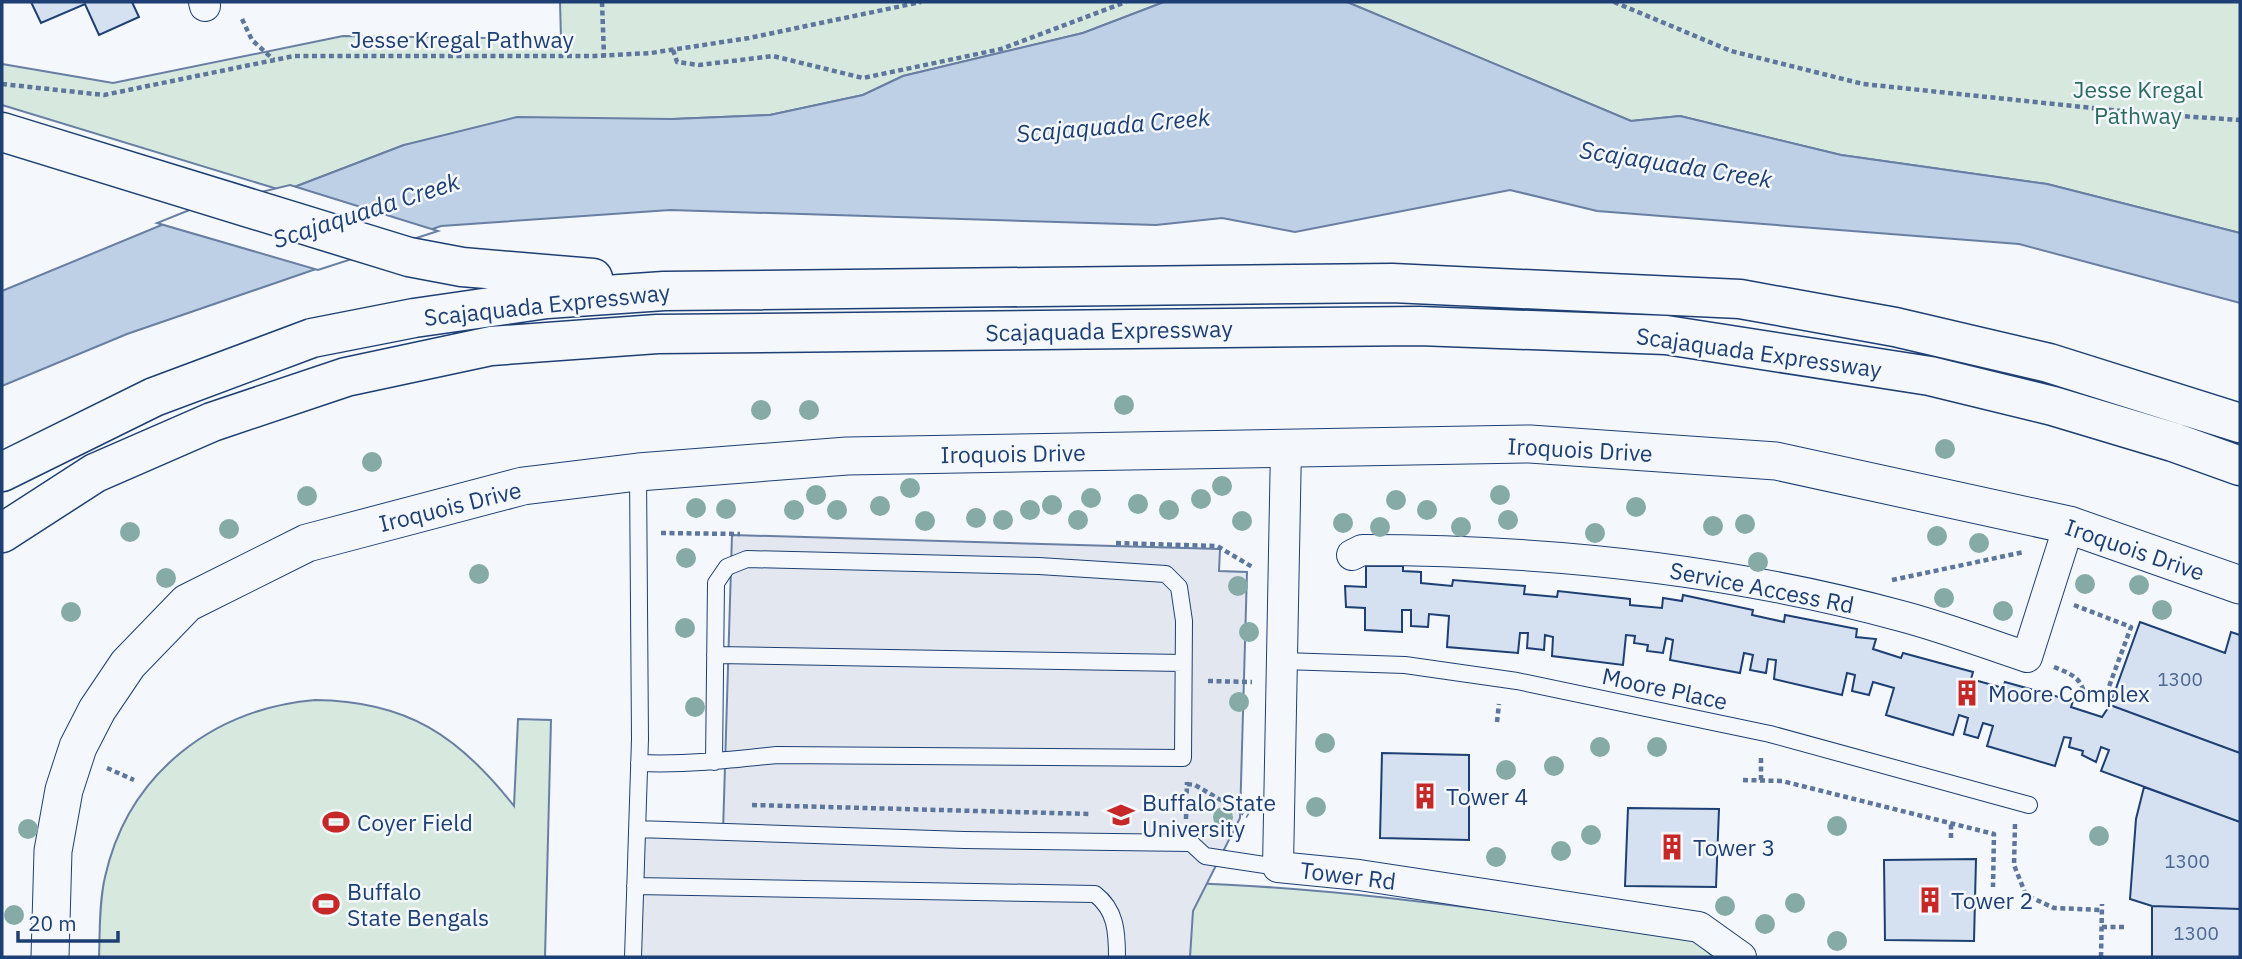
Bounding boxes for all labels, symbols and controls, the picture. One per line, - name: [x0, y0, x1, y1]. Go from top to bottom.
- street label: Jesse Kregal Pathway: [350, 24, 575, 54]
- park label: Jesse Kregal Pathway: [2073, 74, 2203, 130]
- water label: Scajaquada Creek: [1015, 101, 1212, 149]
- water label: Scajaquada Creek: [1578, 133, 1775, 195]
- water label: Scajaquada Creek: [269, 165, 464, 255]
- street label: Scajaquada Expressway: [422, 276, 672, 332]
- street label: Scajaquada Expressway: [985, 313, 1234, 347]
- street label: Scajaquada Expressway: [1634, 320, 1884, 384]
- street label: Iroquois Drive: [1507, 430, 1653, 468]
- street label: Iroquois Drive: [940, 437, 1086, 469]
- street label: Iroquois Drive: [376, 474, 524, 538]
- street label: Iroquois Drive: [2061, 511, 2209, 587]
- street label: Service Access Rd: [1667, 554, 1857, 620]
- street label: Moore Place: [1600, 660, 1730, 716]
- house number: 1300: [2157, 667, 2203, 691]
- building icon: Moore Complex: [1952, 678, 1982, 708]
- place label: Moore Complex: [1988, 678, 2150, 708]
- building icon: Tower 4: [1410, 781, 1440, 811]
- place label: Tower 4: [1446, 781, 1528, 811]
- place label: Buffalo State University: [1142, 787, 1276, 843]
- school or university icon: Buffalo State University: [1106, 800, 1136, 830]
- sports icon: Coyer Field: [321, 807, 351, 837]
- place label: Coyer Field: [357, 807, 473, 837]
- building icon: Tower 3: [1657, 832, 1687, 862]
- place label: Tower 3: [1693, 832, 1775, 862]
- house number: 1300: [2164, 849, 2210, 873]
- street label: Tower Rd: [1298, 854, 1398, 896]
- place label: Buffalo State Bengals: [347, 876, 489, 932]
- building icon: Tower 2: [1915, 885, 1945, 915]
- place label: Tower 2: [1951, 885, 2033, 915]
- sports icon: Buffalo State Bengals: [311, 889, 341, 919]
- scale bar: [18, 900, 117, 944]
- text: 20 m: [28, 909, 77, 937]
- house number: 1300: [2173, 921, 2219, 945]

